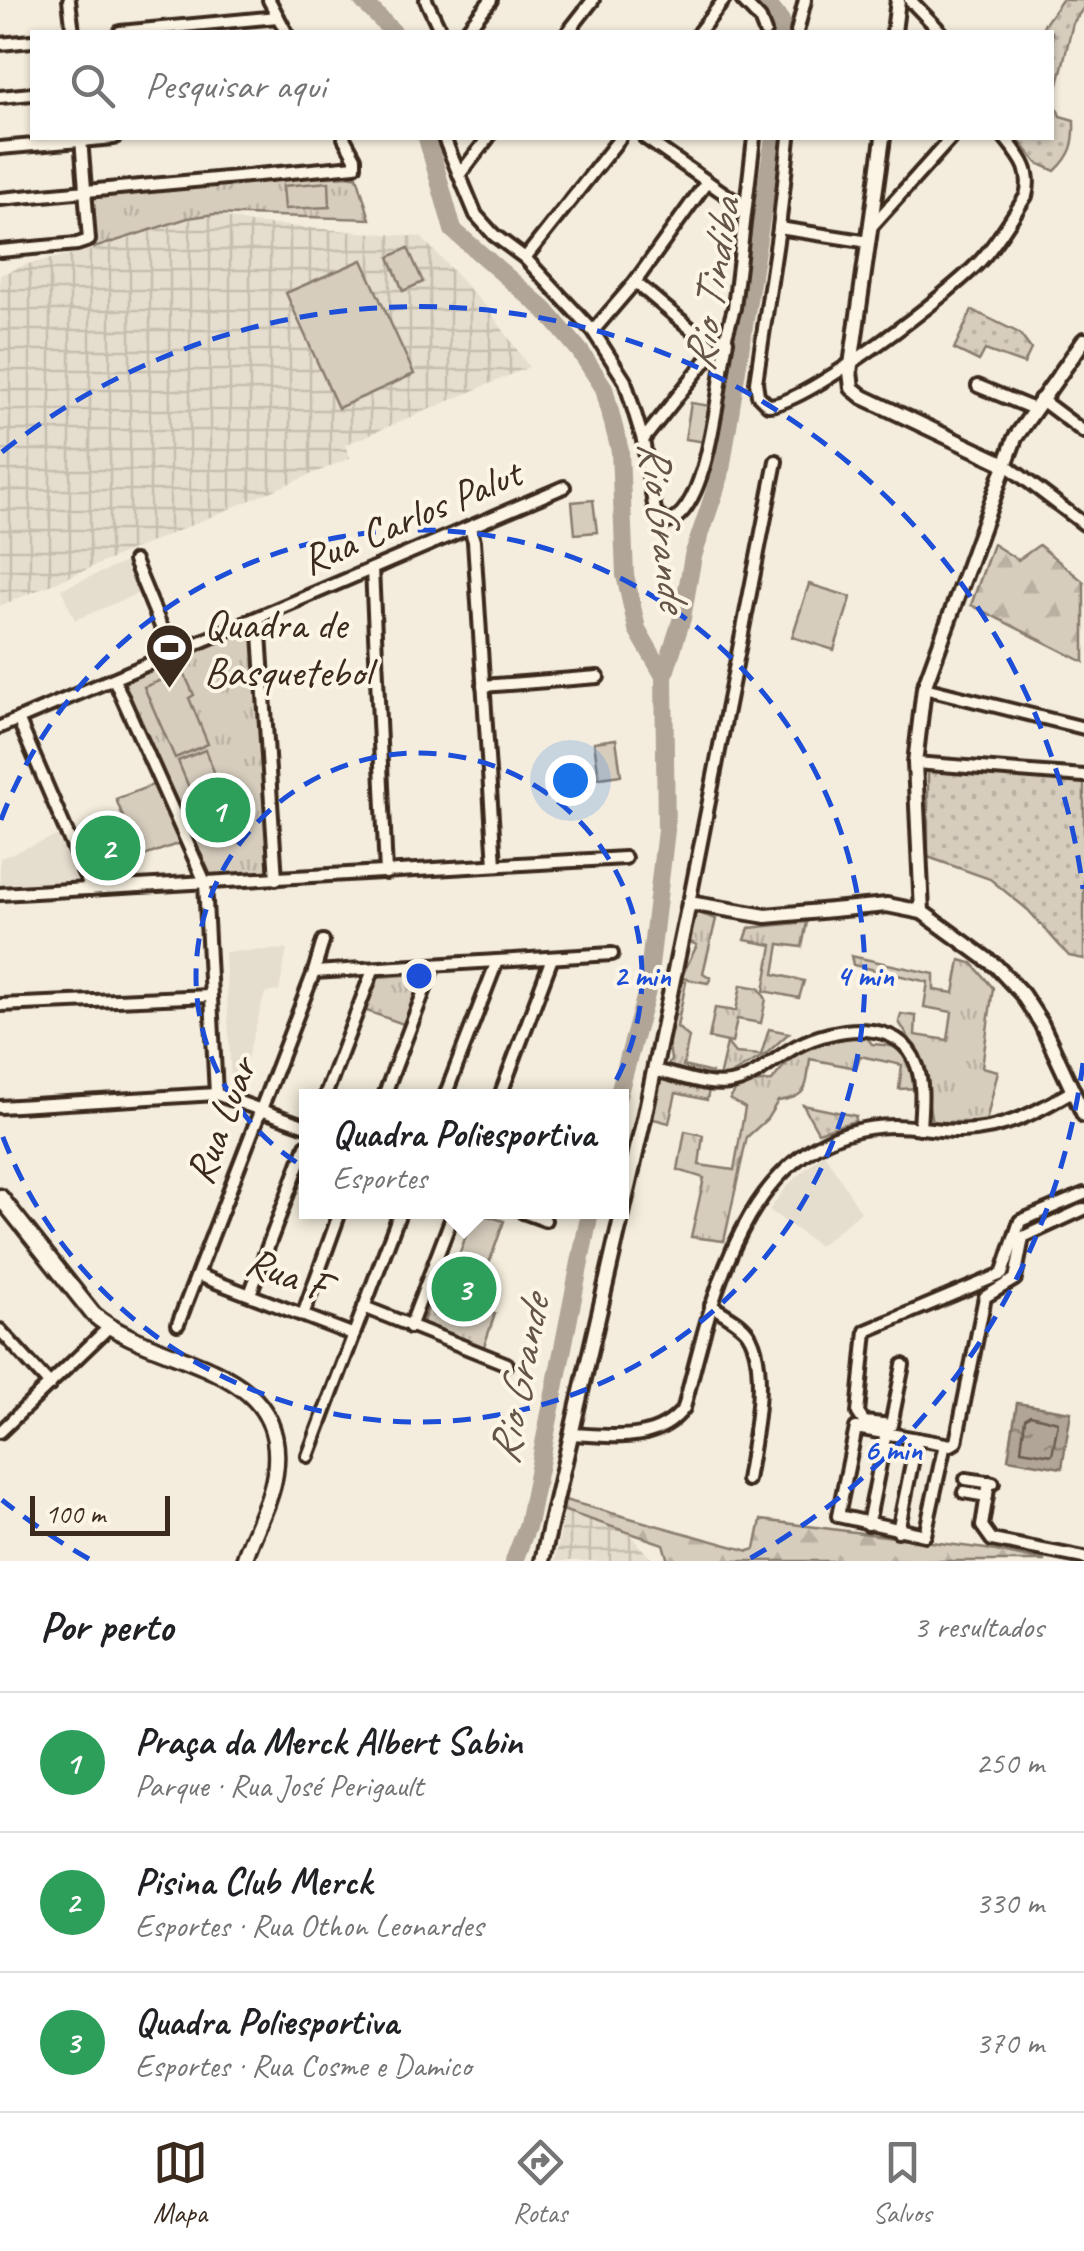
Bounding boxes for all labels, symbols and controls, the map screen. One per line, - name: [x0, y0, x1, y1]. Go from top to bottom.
- search box: [30, 30, 1054, 140]
- icon: search: [65, 58, 120, 113]
- text: Pesquisar aqui: [145, 62, 326, 109]
- water label: Rio Tindiba: [670, 192, 754, 375]
- water label: Rio Grande: [625, 438, 703, 619]
- street label: Rua Carlos Palut: [293, 445, 533, 587]
- place label: Quadra de Basquetebol: [204, 598, 378, 699]
- sports icon: Quadra de Basquetebol: [143, 622, 195, 690]
- your location: [545, 755, 596, 806]
- pin: 1: [186, 772, 250, 848]
- pin: 2: [76, 810, 140, 886]
- text: 2 min: [613, 957, 672, 995]
- text: 4 min: [836, 957, 895, 995]
- centre of rings: [401, 958, 437, 994]
- street label: Rua Luar: [173, 1047, 271, 1192]
- popup: [299, 1089, 629, 1219]
- text: Quadra Poliesportiva: [332, 1110, 596, 1157]
- text: Esportes: [332, 1157, 427, 1198]
- street label: Rua F: [239, 1234, 344, 1317]
- pin: 3: [432, 1252, 496, 1326]
- water label: Rio Grande: [475, 1285, 564, 1468]
- text: 6 min: [864, 1431, 923, 1469]
- scale bar: [30, 1491, 170, 1536]
- text: 100 m: [45, 1496, 105, 1531]
- text: Por perto: [40, 1600, 173, 1653]
- text: 3 resultados: [913, 1606, 1044, 1647]
- text: Praça da Merck Albert Sabin: [135, 1718, 522, 1765]
- text: 1: [65, 1742, 80, 1783]
- text: 250 m: [975, 1742, 1044, 1783]
- text: Parque · Rua José Perigault: [135, 1765, 423, 1806]
- text: Pisina Club Merck: [135, 1858, 371, 1905]
- text: 2: [65, 1882, 80, 1923]
- text: 330 m: [975, 1882, 1044, 1923]
- text: Esportes · Rua Othon Leonardes: [135, 1905, 483, 1946]
- text: Quadra Poliesportiva: [135, 1998, 398, 2045]
- text: 3: [65, 2022, 80, 2063]
- text: 370 m: [975, 2022, 1044, 2063]
- text: Esportes · Rua Cosme e Damico: [135, 2045, 471, 2086]
- tab: Mapa: [153, 2135, 208, 2230]
- tab: Rotas: [513, 2135, 568, 2230]
- tab: Salvos: [873, 2135, 932, 2230]

